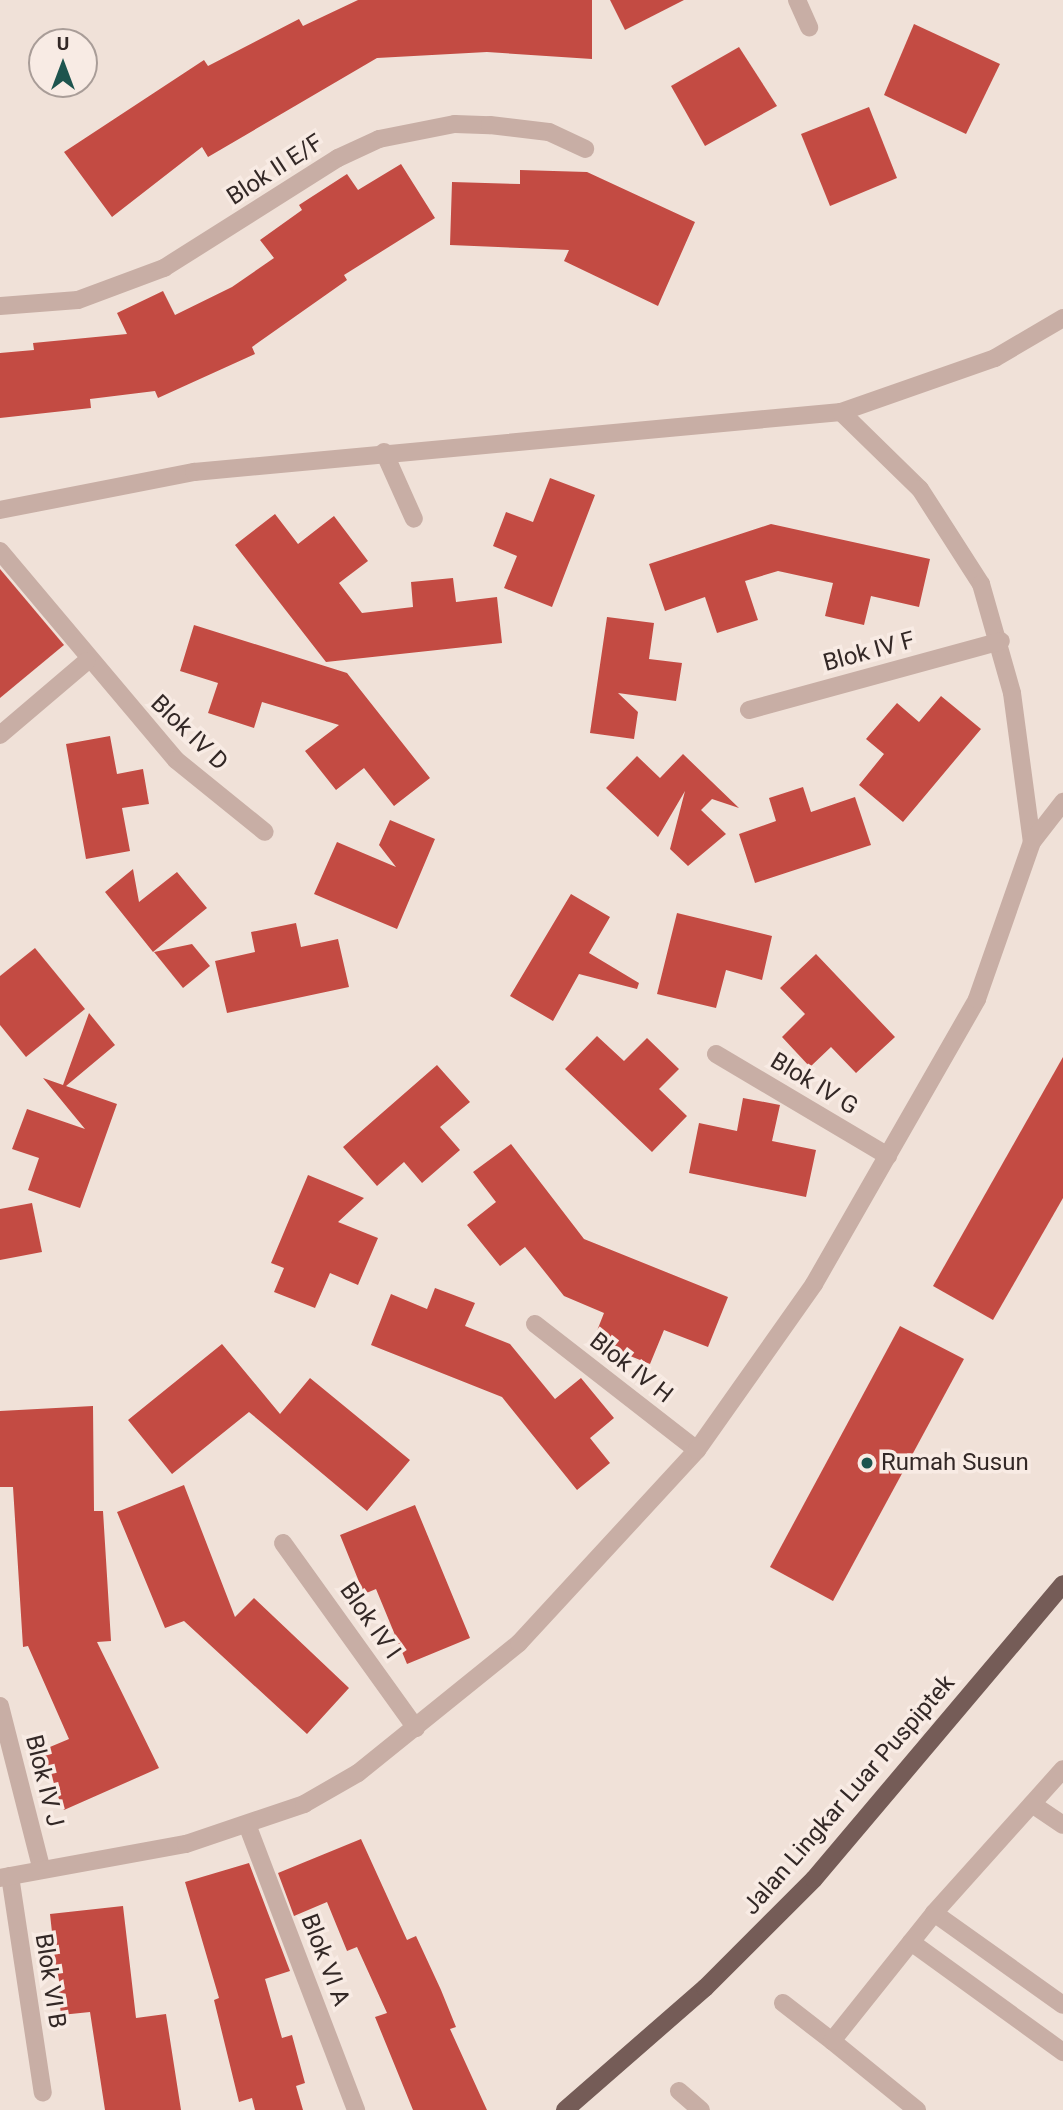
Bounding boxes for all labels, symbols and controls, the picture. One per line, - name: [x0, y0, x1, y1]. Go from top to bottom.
- north arrow: [28, 28, 98, 98]
- text: U: [57, 32, 69, 55]
- street label: Blok II E/F: [222, 128, 328, 212]
- street label: Blok IV F: [820, 626, 918, 678]
- street label: Blok IV D: [144, 689, 234, 777]
- street label: Blok IV G: [765, 1047, 863, 1121]
- street label: Blok IV H: [584, 1327, 678, 1409]
- place label: Rumah Susun: [881, 1449, 1029, 1477]
- marker: Rumah Susun: [859, 1455, 875, 1471]
- street label: Blok IV I: [333, 1577, 407, 1665]
- street label: Jalan Lingkar Luar Puspiptek: [737, 1669, 961, 1921]
- street label: Blok IV J: [19, 1732, 69, 1830]
- street label: Blok VI A: [294, 1910, 356, 2010]
- street label: Blok VI B: [28, 1932, 72, 2030]

